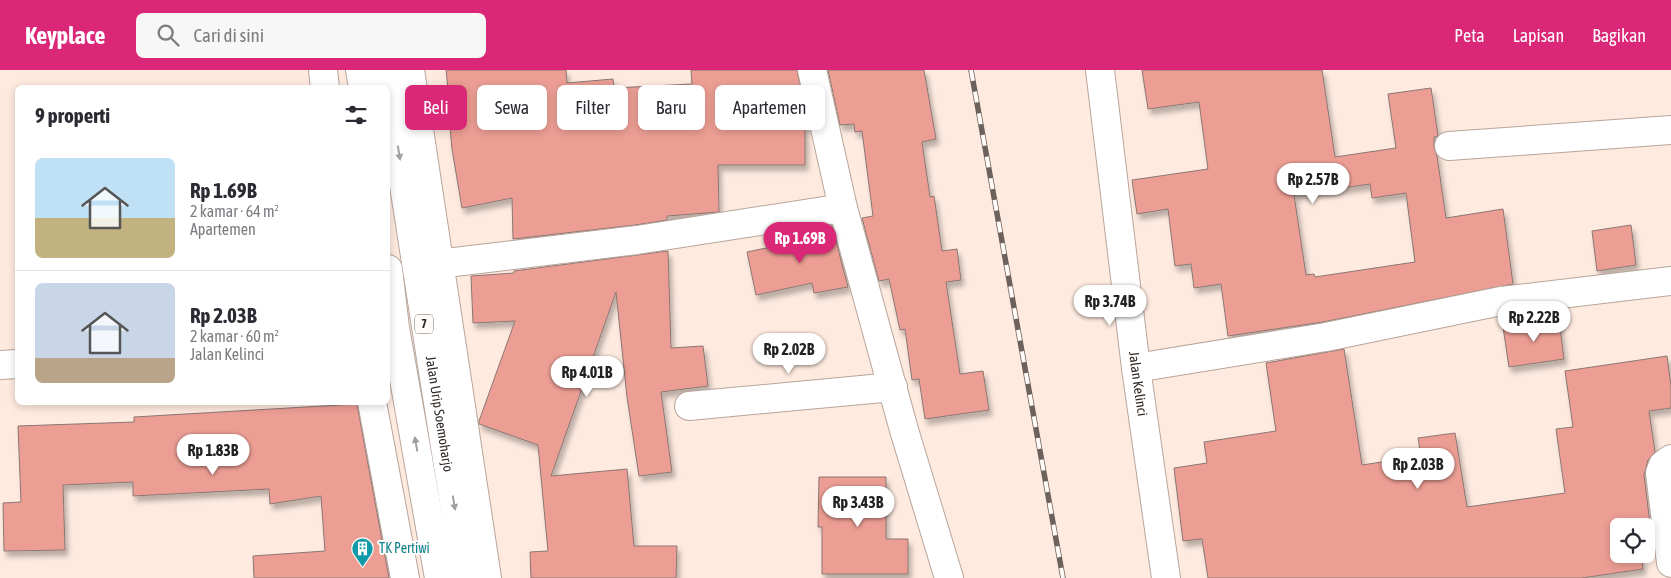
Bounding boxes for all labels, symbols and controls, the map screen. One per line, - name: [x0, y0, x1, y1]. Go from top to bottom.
- search box: [136, 13, 486, 58]
- icon: search: [154, 21, 182, 49]
- text: Keyplace: [25, 22, 106, 49]
- text: Cari di sini: [194, 24, 264, 46]
- text: Peta: [1454, 25, 1485, 46]
- text: Lapisan: [1513, 25, 1564, 46]
- text: Bagikan: [1592, 25, 1646, 46]
- chip: Beli: [405, 85, 467, 130]
- chip: Sewa: [477, 85, 547, 130]
- chip: Filter: [557, 85, 628, 130]
- chip: Baru: [638, 85, 705, 130]
- chip: Apartemen: [715, 85, 825, 130]
- icon: filters: [342, 101, 370, 129]
- text: 9 properti: [35, 103, 110, 127]
- one-way arrow: [395, 145, 403, 161]
- pin: Rp 2.57B: [1261, 162, 1365, 205]
- text: Rp 2.57B: [1288, 170, 1338, 188]
- icon: home: [75, 178, 135, 238]
- text: Rp 1.69B: [190, 178, 257, 202]
- text: 2 kamar · 64 m²: [190, 202, 279, 220]
- text: Apartemen: [190, 220, 256, 238]
- pin: Rp 1.69B: [748, 222, 852, 264]
- text: Rp 1.69B: [775, 229, 825, 247]
- pin: Rp 3.74B: [1058, 284, 1162, 327]
- text: Rp 3.74B: [1085, 292, 1135, 310]
- pin: Rp 2.22B: [1482, 300, 1586, 343]
- icon: home: [75, 303, 135, 363]
- text: Rp 2.03B: [190, 303, 257, 327]
- text: Rp 2.22B: [1509, 308, 1559, 326]
- road number: 7: [415, 314, 433, 334]
- text: 2 kamar · 60 m²: [190, 327, 279, 345]
- pin: Rp 2.02B: [737, 332, 841, 375]
- text: Rp 2.02B: [764, 340, 814, 358]
- text: Jalan Kelinci: [190, 345, 264, 363]
- street label: Jalan Kelinci: [1126, 350, 1151, 417]
- street label: Jalan Urip Soemoharjo: [423, 355, 457, 473]
- pin: Rp 4.01B: [535, 356, 639, 398]
- text: Rp 4.01B: [562, 363, 612, 381]
- pin: Rp 1.83B: [161, 434, 265, 476]
- one-way arrow: [411, 435, 419, 451]
- text: Rp 1.83B: [188, 441, 238, 459]
- pin: Rp 2.03B: [1366, 448, 1470, 490]
- text: Rp 2.03B: [1393, 455, 1443, 473]
- pin: Rp 3.43B: [806, 486, 910, 528]
- text: Rp 3.43B: [833, 493, 883, 511]
- one-way arrow: [450, 496, 458, 512]
- map controls: [1610, 518, 1655, 563]
- button: locate: [1610, 518, 1655, 563]
- building icon: TK Pertiwi: [351, 536, 375, 567]
- place label: TK Pertiwi: [379, 540, 430, 556]

